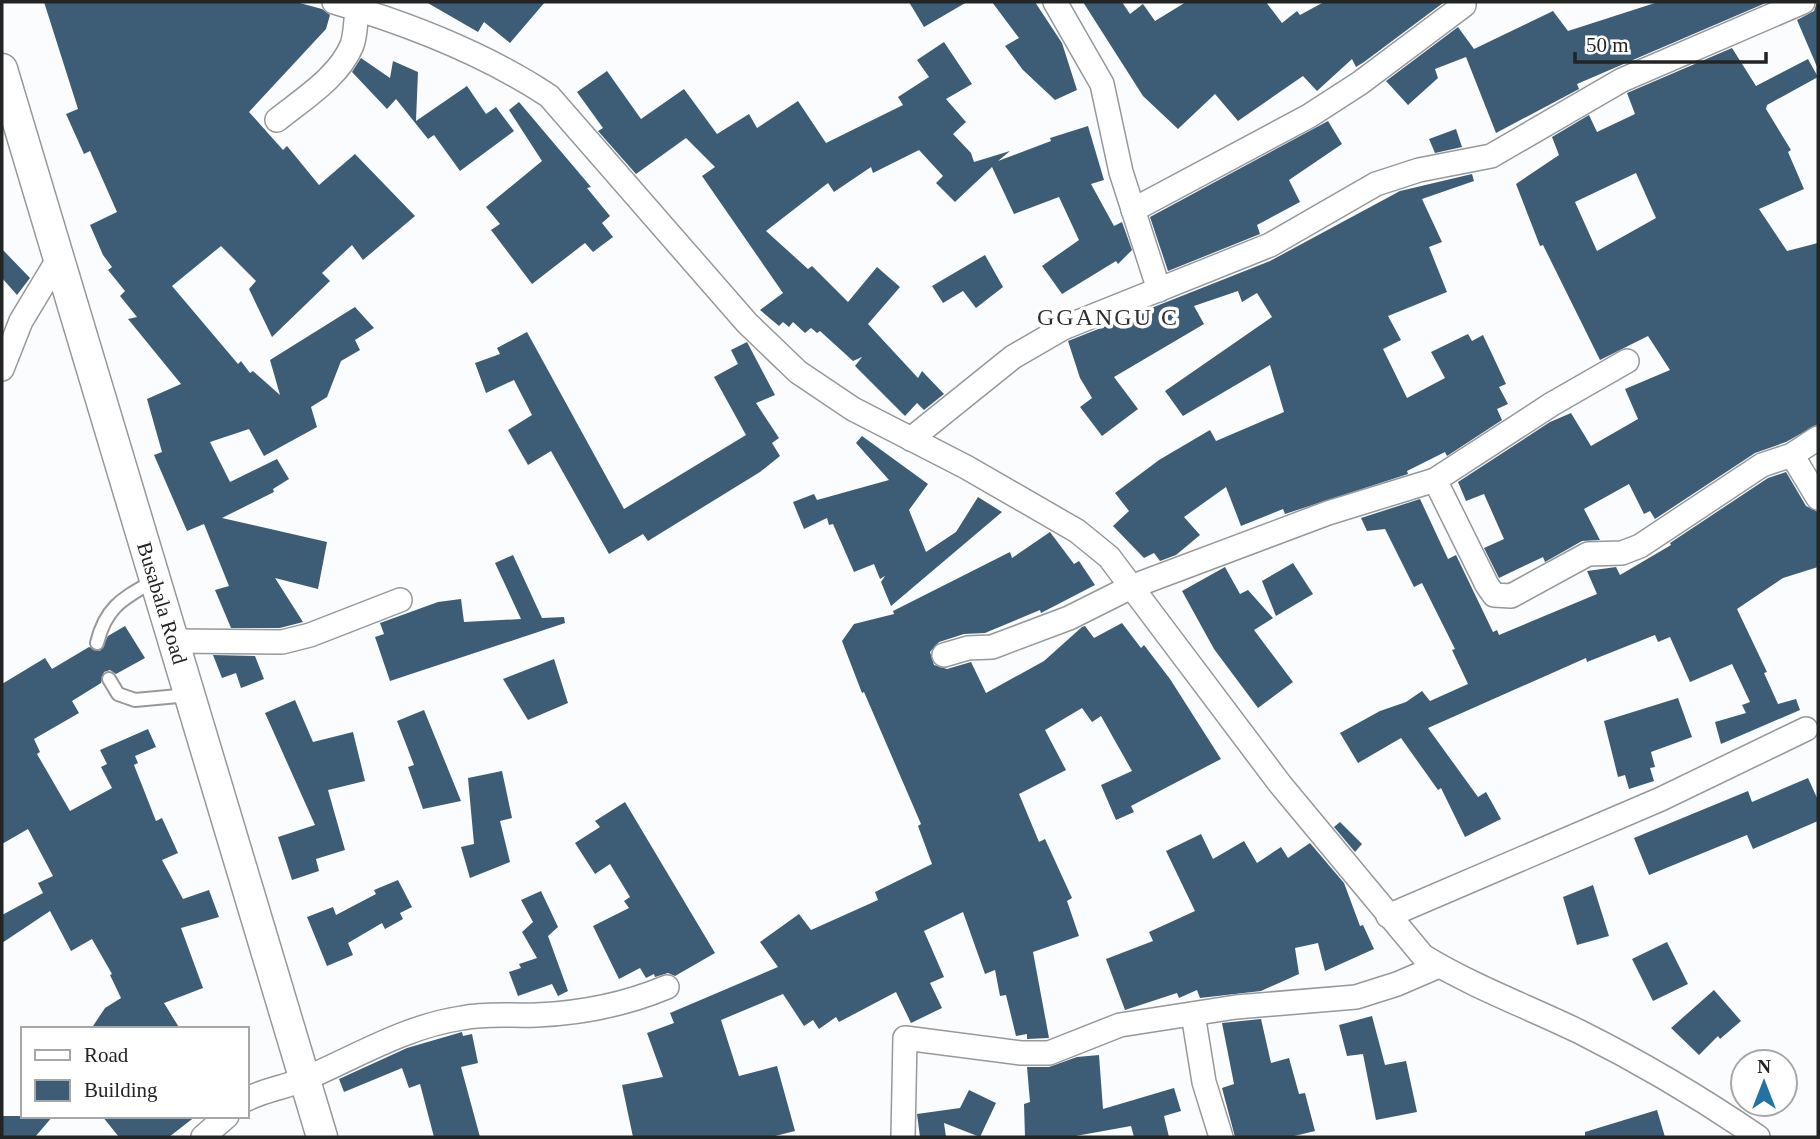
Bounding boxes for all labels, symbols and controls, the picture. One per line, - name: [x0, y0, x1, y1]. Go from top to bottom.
- scale bar: [1575, 21, 1766, 65]
- text: 50 m: [1586, 33, 1629, 57]
- district label: GGANGU C: [1037, 304, 1179, 330]
- street label: Busabala Road: [132, 539, 192, 667]
- legend: [21, 1027, 248, 1118]
- text: Road: [84, 1043, 129, 1067]
- north arrow: [1729, 1048, 1799, 1118]
- text: N: [1757, 1056, 1771, 1077]
- text: Building: [84, 1078, 158, 1102]

